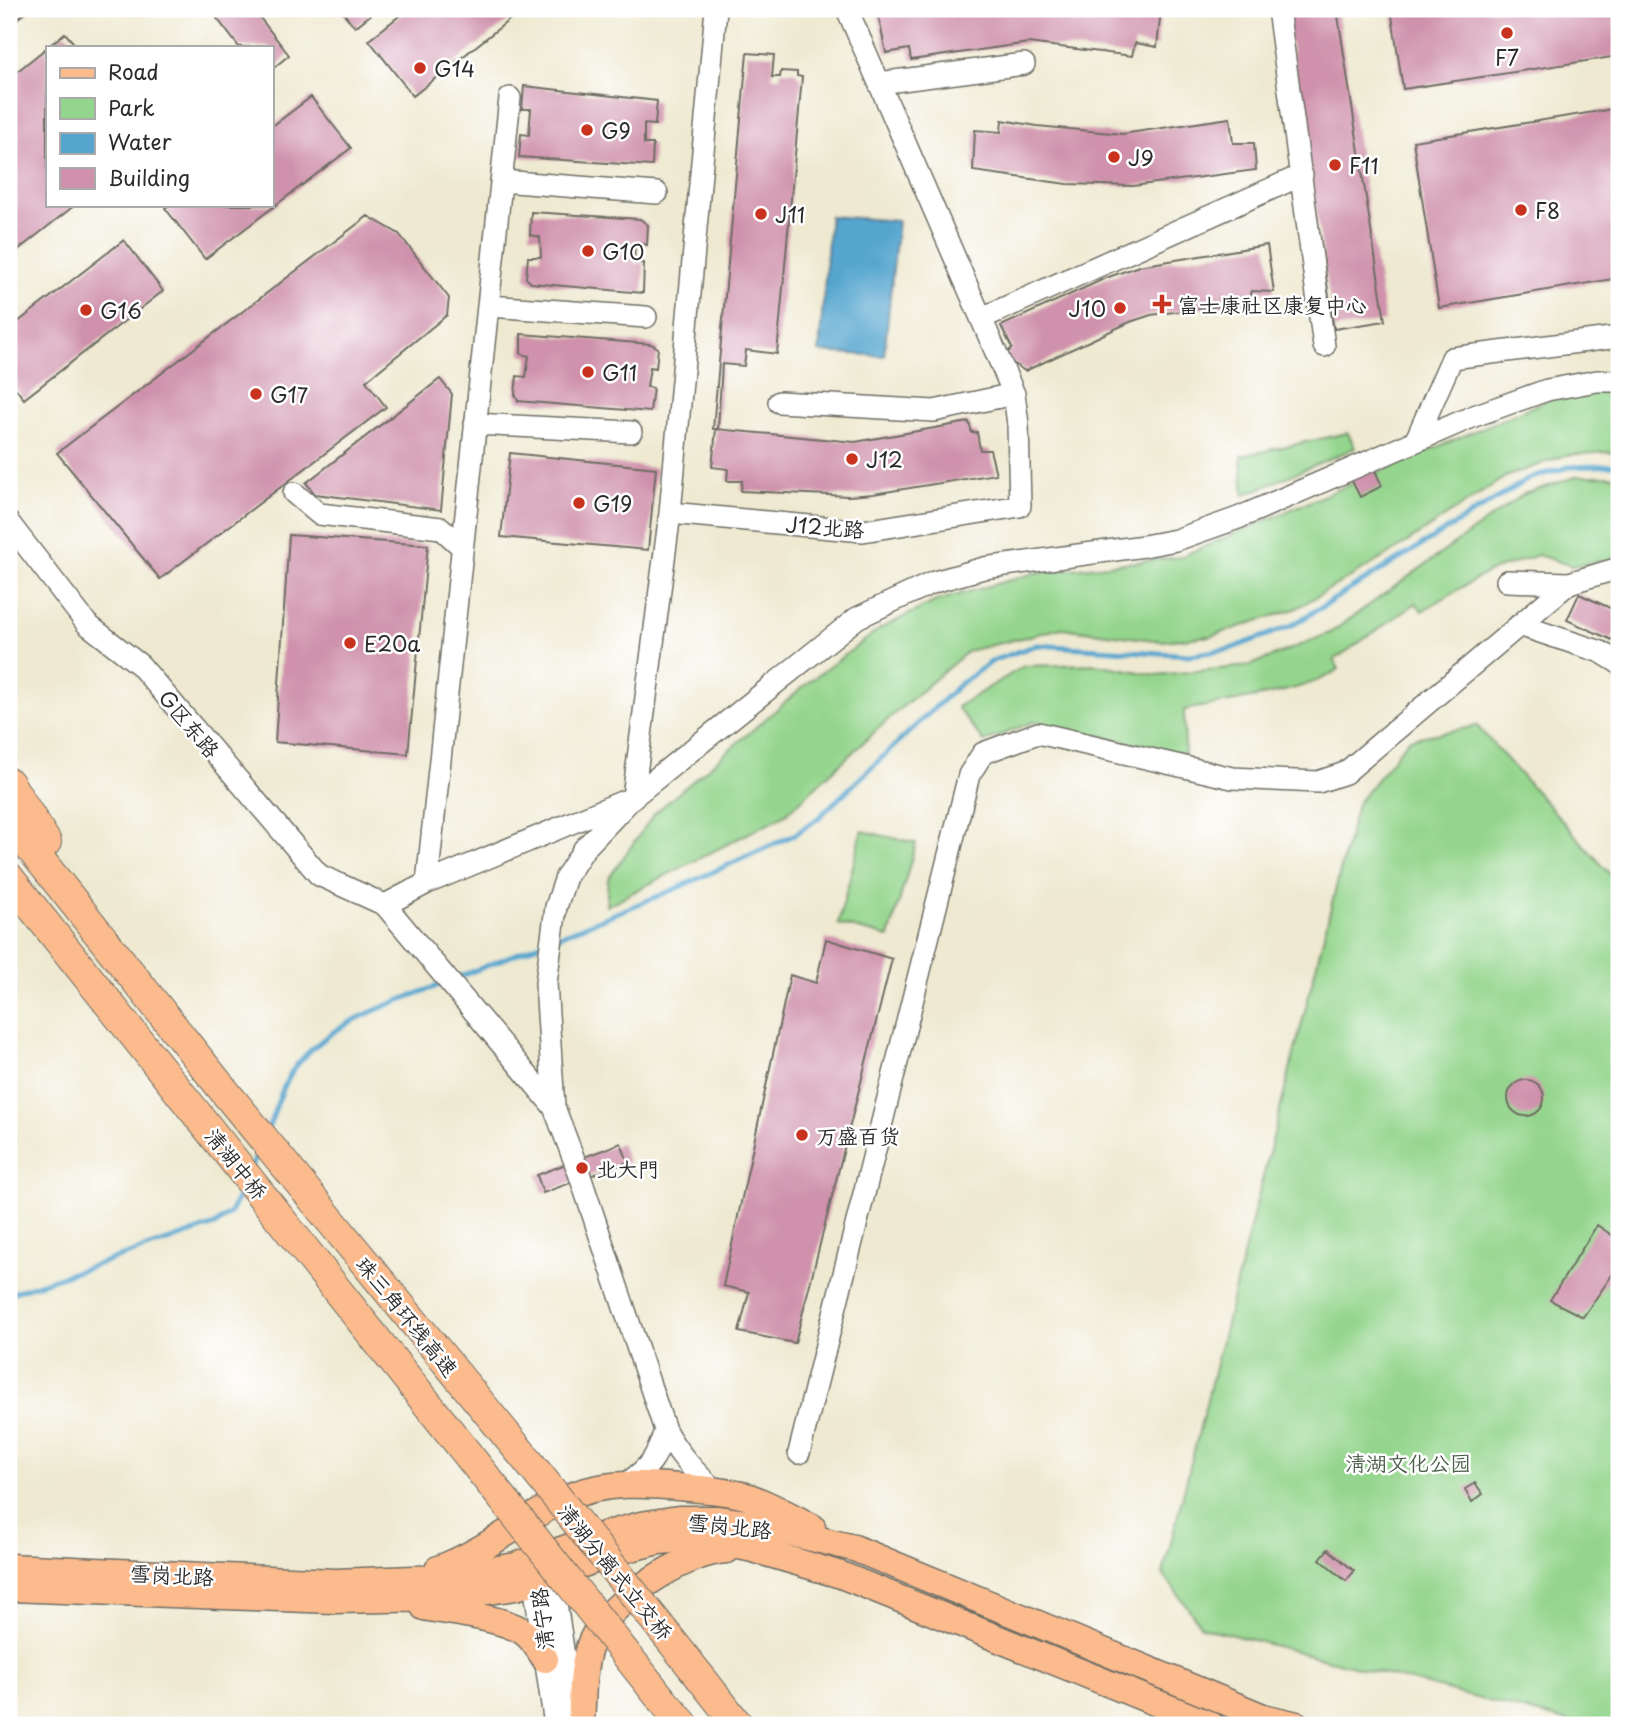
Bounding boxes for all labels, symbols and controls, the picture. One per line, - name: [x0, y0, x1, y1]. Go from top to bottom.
- marker: F7: [1499, 25, 1515, 41]
- place label: F7: [1495, 41, 1519, 73]
- legend: [46, 46, 273, 206]
- place label: G14: [434, 52, 475, 84]
- text: Road: [108, 55, 159, 87]
- marker: G14: [412, 60, 428, 76]
- text: Park: [108, 91, 155, 123]
- place label: G9: [601, 114, 631, 146]
- marker: G9: [579, 122, 595, 138]
- text: Water: [108, 125, 172, 157]
- place label: J9: [1128, 141, 1154, 173]
- marker: J9: [1106, 149, 1122, 165]
- place label: F11: [1349, 149, 1379, 181]
- marker: F11: [1327, 157, 1343, 173]
- text: Building: [108, 161, 190, 193]
- place label: F8: [1535, 194, 1560, 226]
- place label: J11: [775, 198, 805, 230]
- marker: F8: [1513, 202, 1529, 218]
- marker: J11: [753, 206, 769, 222]
- place label: G10: [602, 235, 644, 267]
- marker: G10: [580, 243, 596, 259]
- place label: 富士康社区康复中心: [1178, 288, 1367, 320]
- place label: J10: [1069, 292, 1106, 324]
- place label: G16: [100, 294, 142, 326]
- marker: 富士康社区康复中心: [1152, 294, 1172, 314]
- marker: J10: [1112, 300, 1128, 316]
- marker: G16: [78, 302, 94, 318]
- place label: G11: [602, 356, 637, 388]
- marker: G11: [580, 364, 596, 380]
- place label: G17: [270, 378, 308, 410]
- marker: G17: [248, 386, 264, 402]
- place label: J12: [866, 443, 903, 475]
- marker: J12: [844, 451, 860, 467]
- place label: G19: [593, 487, 632, 519]
- marker: G19: [571, 495, 587, 511]
- street label: J12北路: [785, 507, 865, 545]
- place label: E20a: [364, 627, 420, 659]
- marker: E20a: [342, 635, 358, 651]
- street label: G区东路: [152, 682, 228, 764]
- place label: 万盛百货: [816, 1119, 900, 1151]
- street label: 清湖中桥: [198, 1120, 276, 1206]
- marker: 万盛百货: [794, 1127, 810, 1143]
- place label: 北大門: [596, 1152, 659, 1184]
- marker: 北大門: [574, 1160, 590, 1176]
- street label: 珠三角环线高速: [349, 1249, 467, 1383]
- park label: 清湖文化公园: [1345, 1446, 1471, 1478]
- street label: 清湖分离式立交桥: [551, 1496, 681, 1646]
- street label: 雪岗北路: [687, 1505, 773, 1545]
- street label: 雪岗北路: [129, 1556, 215, 1592]
- street label: 清宁路: [521, 1586, 561, 1652]

